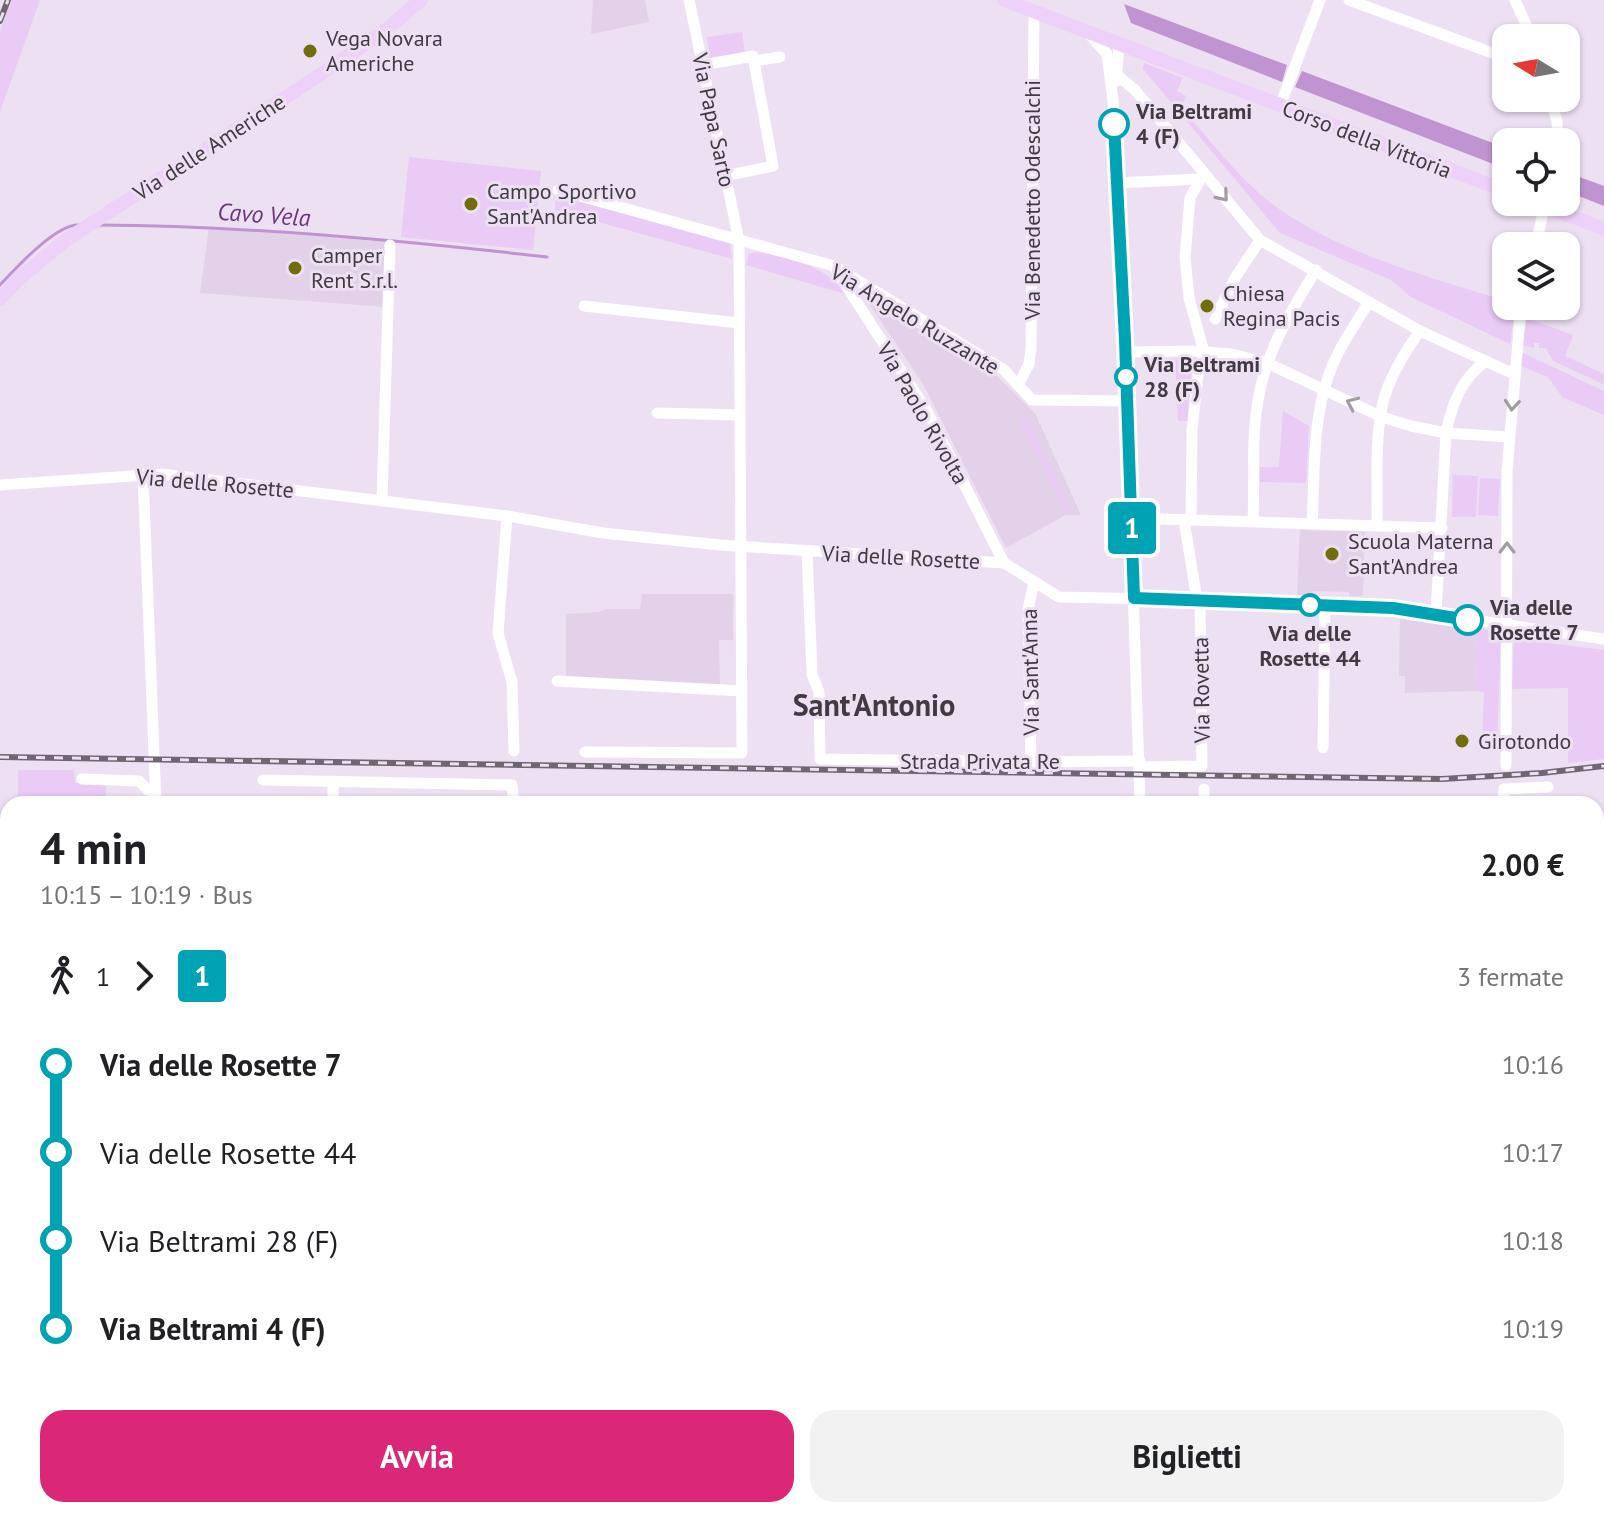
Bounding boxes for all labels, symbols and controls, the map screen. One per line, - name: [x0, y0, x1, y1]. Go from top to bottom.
- place label: Vega Novara Americhe: [325, 24, 443, 77]
- north arrow: [1492, 24, 1580, 112]
- map controls: [1492, 24, 1580, 320]
- marker: Vega Novara Americhe: [301, 42, 319, 60]
- street label: Via Papa Sarto: [686, 50, 742, 189]
- street label: Via Benedetto Odescalchi: [1018, 80, 1046, 321]
- street label: Via delle Americhe: [127, 87, 290, 207]
- street label: Corso della Vittoria: [1278, 94, 1456, 184]
- place label: Via Beltrami 4 (F): [1135, 97, 1252, 150]
- marker: Via Beltrami 4 (F): [1099, 109, 1129, 139]
- button: locate: [1492, 128, 1580, 216]
- place label: Campo Sportivo Sant'Andrea: [487, 177, 637, 230]
- one-way arrow: [1213, 187, 1228, 201]
- marker: Campo Sportivo Sant'Andrea: [462, 195, 480, 213]
- water label: Cavo Vela: [216, 196, 312, 233]
- button: layers: [1492, 232, 1580, 320]
- place label: Camper Rent S.r.l.: [311, 241, 398, 294]
- street label: Via Angelo Ruzzante: [825, 257, 1005, 380]
- marker: Camper Rent S.r.l.: [286, 259, 304, 277]
- place label: Chiesa Regina Pacis: [1223, 279, 1340, 332]
- marker: Chiesa Regina Pacis: [1198, 297, 1216, 315]
- street label: Via Paolo Rivolta: [871, 336, 975, 489]
- place label: Via Beltrami 28 (F): [1143, 350, 1260, 403]
- marker: Via Beltrami 28 (F): [1115, 366, 1137, 388]
- one-way arrow: [1346, 397, 1360, 413]
- one-way arrow: [1503, 399, 1520, 412]
- street label: Via delle Rosette: [134, 462, 295, 504]
- line badge: 1: [1106, 502, 1158, 554]
- text: 1: [1124, 509, 1140, 546]
- place label: Scuola Materna Sant'Andrea: [1348, 527, 1494, 580]
- street label: Via delle Rosette: [820, 539, 981, 575]
- one-way arrow: [1498, 541, 1516, 554]
- marker: Scuola Materna Sant'Andrea: [1323, 545, 1341, 563]
- place label: Via delle Rosette 7: [1489, 593, 1579, 646]
- marker: Via delle Rosette 44: [1299, 594, 1321, 616]
- marker: Via delle Rosette 7: [1453, 605, 1483, 635]
- street label: Via Sant'Anna: [1015, 608, 1045, 737]
- place label: Via delle Rosette 44: [1259, 619, 1361, 672]
- street label: Via Rovetta: [1186, 637, 1216, 744]
- district label: Sant'Antonio: [793, 685, 955, 724]
- place label: Girotondo: [1478, 727, 1571, 755]
- marker: Girotondo: [1453, 732, 1471, 750]
- street label: Strada Privata Re: [900, 747, 1060, 775]
- text: 4 min: [40, 819, 147, 876]
- text: 2.00 €: [1481, 845, 1564, 884]
- text: 10:15 – 10:19 · Bus: [40, 878, 253, 911]
- icon: walk: [40, 954, 84, 998]
- icon: forward: [122, 954, 166, 998]
- text: 1: [194, 957, 210, 994]
- text: 1: [96, 960, 110, 993]
- text: 3 fermate: [1457, 960, 1564, 993]
- text: Via delle Rosette 7: [100, 1045, 342, 1084]
- text: 10:16: [1502, 1048, 1564, 1081]
- text: Via delle Rosette 44: [100, 1133, 356, 1172]
- text: 10:17: [1502, 1136, 1564, 1169]
- text: Via Beltrami 28 (F): [100, 1221, 338, 1260]
- text: 10:18: [1502, 1224, 1564, 1257]
- text: Via Beltrami 4 (F): [100, 1309, 326, 1348]
- text: 10:19: [1502, 1312, 1564, 1345]
- button: Avvia: [40, 1410, 794, 1502]
- button: Biglietti: [810, 1410, 1564, 1502]

